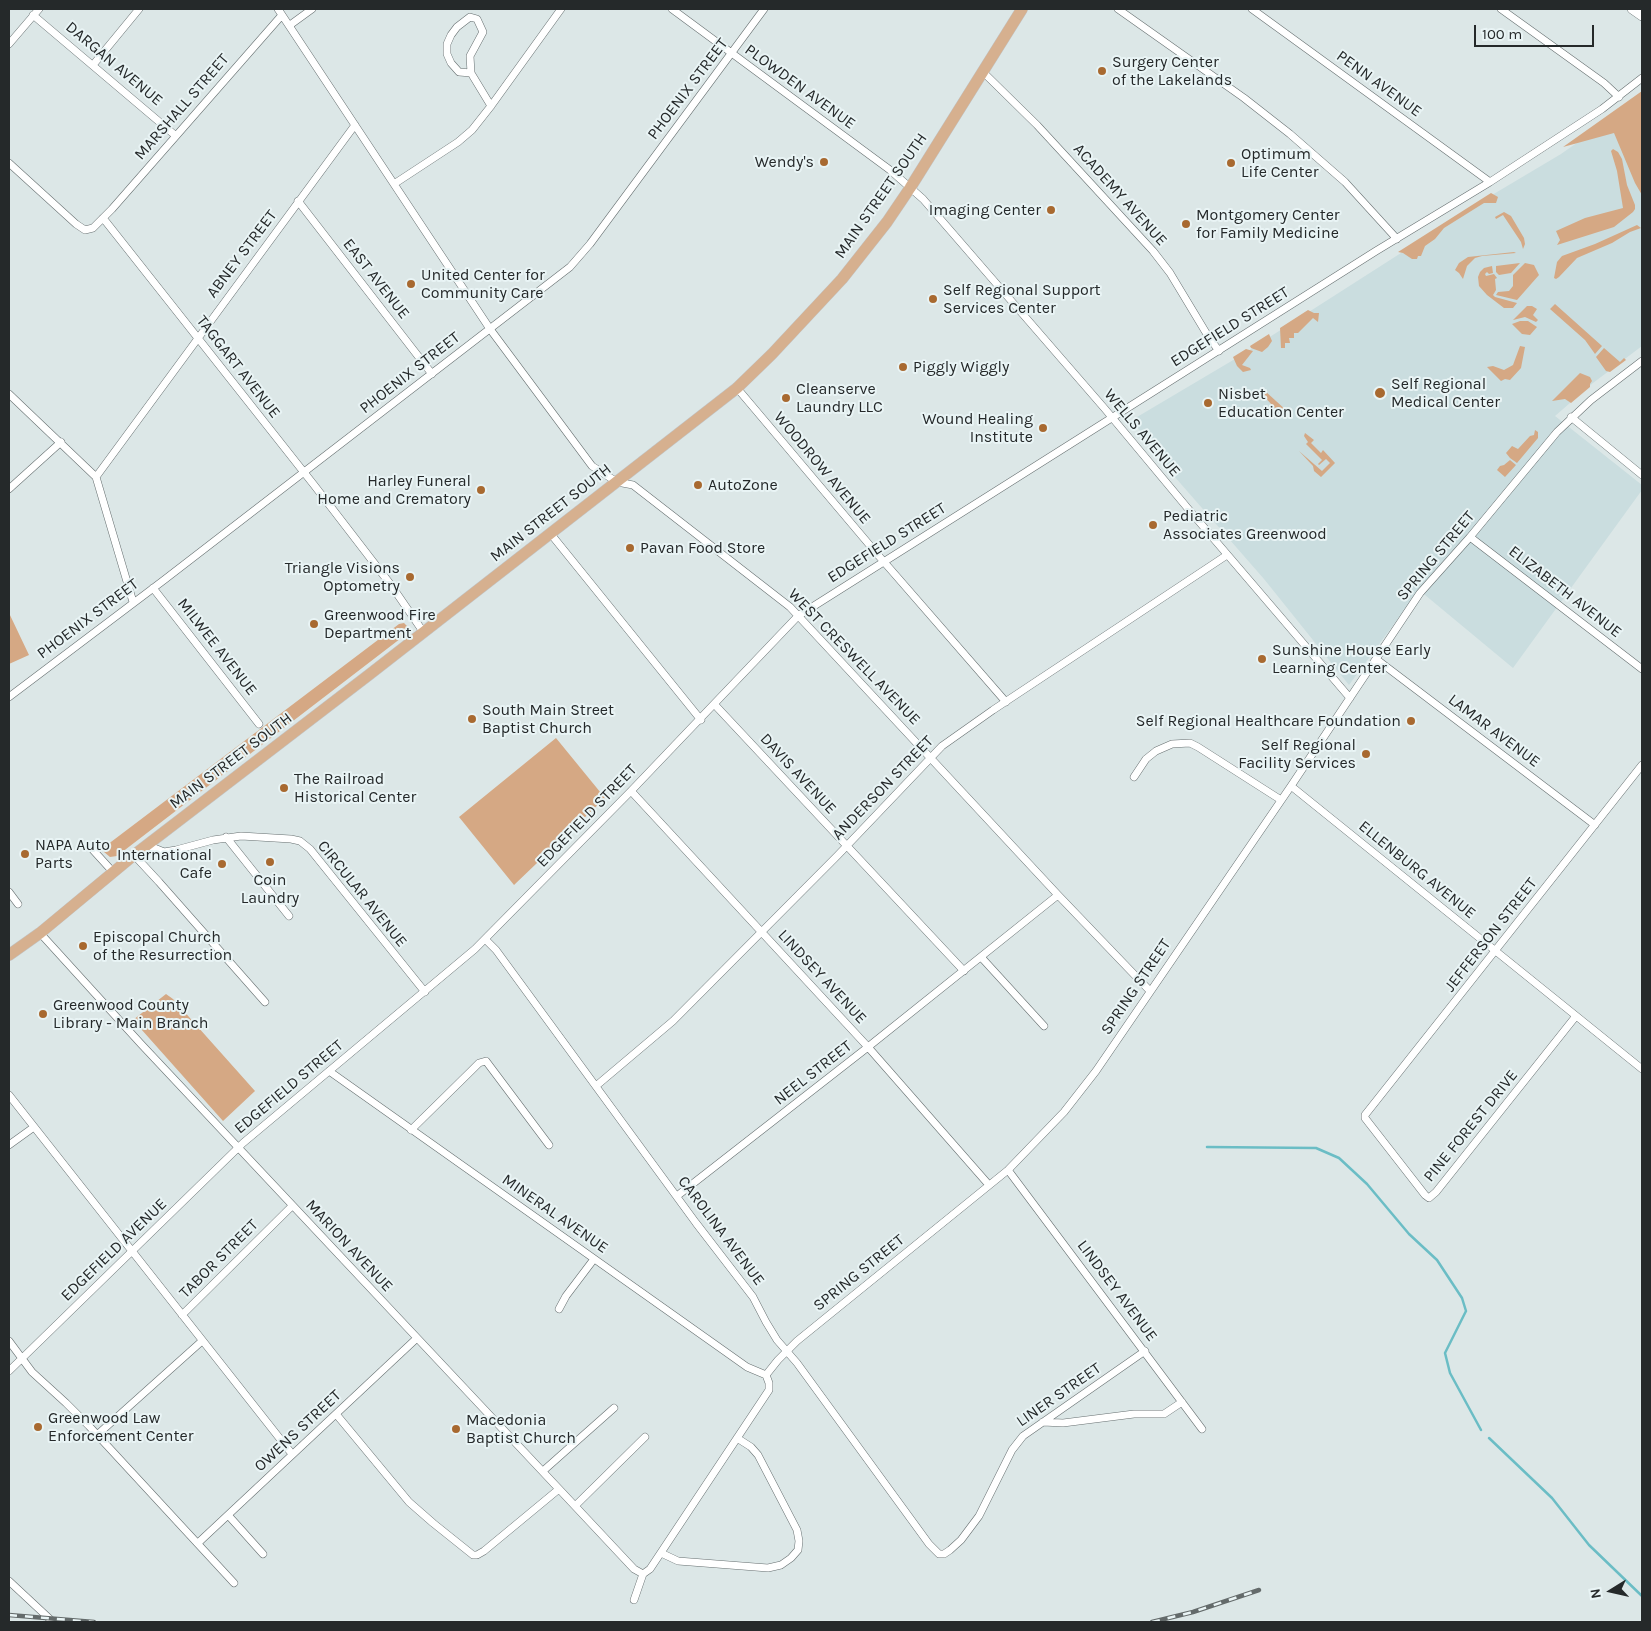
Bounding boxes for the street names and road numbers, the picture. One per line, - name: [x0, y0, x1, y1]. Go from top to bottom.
- street label: DARGAN AVENUE: [62, 18, 166, 110]
- street label: PHOENIX STREET: [644, 35, 732, 143]
- street label: PLOWDEN AVENUE: [741, 40, 859, 134]
- street label: PENN AVENUE: [1333, 47, 1425, 121]
- street label: MARSHALL STREET: [131, 50, 233, 164]
- street label: MAIN STREET SOUTH: [831, 130, 931, 262]
- street label: ACADEMY AVENUE: [1069, 140, 1171, 250]
- street label: ABNEY STREET: [203, 206, 281, 302]
- street label: EAST AVENUE: [339, 235, 413, 323]
- street label: EDGEFIELD STREET: [1167, 283, 1293, 371]
- street label: TAGGART AVENUE: [192, 312, 284, 422]
- street label: PHOENIX STREET: [356, 328, 464, 418]
- street label: WELLS AVENUE: [1100, 385, 1184, 481]
- street label: WOODROW AVENUE: [769, 408, 875, 528]
- street label: MAIN STREET SOUTH: [487, 460, 615, 566]
- street label: EDGEFIELD STREET: [824, 499, 950, 587]
- street label: SPRING STREET: [1393, 507, 1479, 605]
- street label: ELIZABETH AVENUE: [1505, 542, 1625, 642]
- street label: PHOENIX STREET: [34, 575, 142, 663]
- street label: WEST CRESWELL AVENUE: [784, 585, 924, 729]
- street label: MILWEE AVENUE: [173, 595, 261, 699]
- street label: LAMAR AVENUE: [1444, 690, 1544, 772]
- street label: MAIN STREET SOUTH: [166, 709, 296, 813]
- street label: DAVIS AVENUE: [756, 730, 840, 818]
- street label: ANDERSON STREET: [828, 732, 938, 844]
- street label: EDGEFIELD STREET: [533, 760, 641, 872]
- street label: ELLENBURG AVENUE: [1354, 817, 1480, 923]
- street label: CIRCULAR AVENUE: [313, 837, 411, 951]
- street label: JEFFERSON STREET: [1441, 874, 1541, 996]
- street label: LINDSEY AVENUE: [773, 926, 871, 1028]
- street label: SPRING STREET: [1097, 935, 1175, 1039]
- street label: EDGEFIELD STREET: [231, 1036, 347, 1138]
- street label: NEEL STREET: [770, 1037, 856, 1109]
- street label: PINE FOREST DRIVE: [1420, 1066, 1522, 1186]
- street label: MINERAL AVENUE: [498, 1170, 612, 1258]
- street label: CAROLINA AVENUE: [674, 1172, 768, 1290]
- street label: EDGEFIELD AVENUE: [57, 1195, 171, 1305]
- street label: MARION AVENUE: [301, 1196, 397, 1296]
- street label: TABOR STREET: [175, 1215, 263, 1303]
- street label: SPRING STREET: [810, 1231, 908, 1315]
- street label: LINDSEY AVENUE: [1073, 1237, 1161, 1345]
- street label: LINER STREET: [1013, 1359, 1105, 1431]
- street label: OWENS STREET: [251, 1386, 345, 1476]

